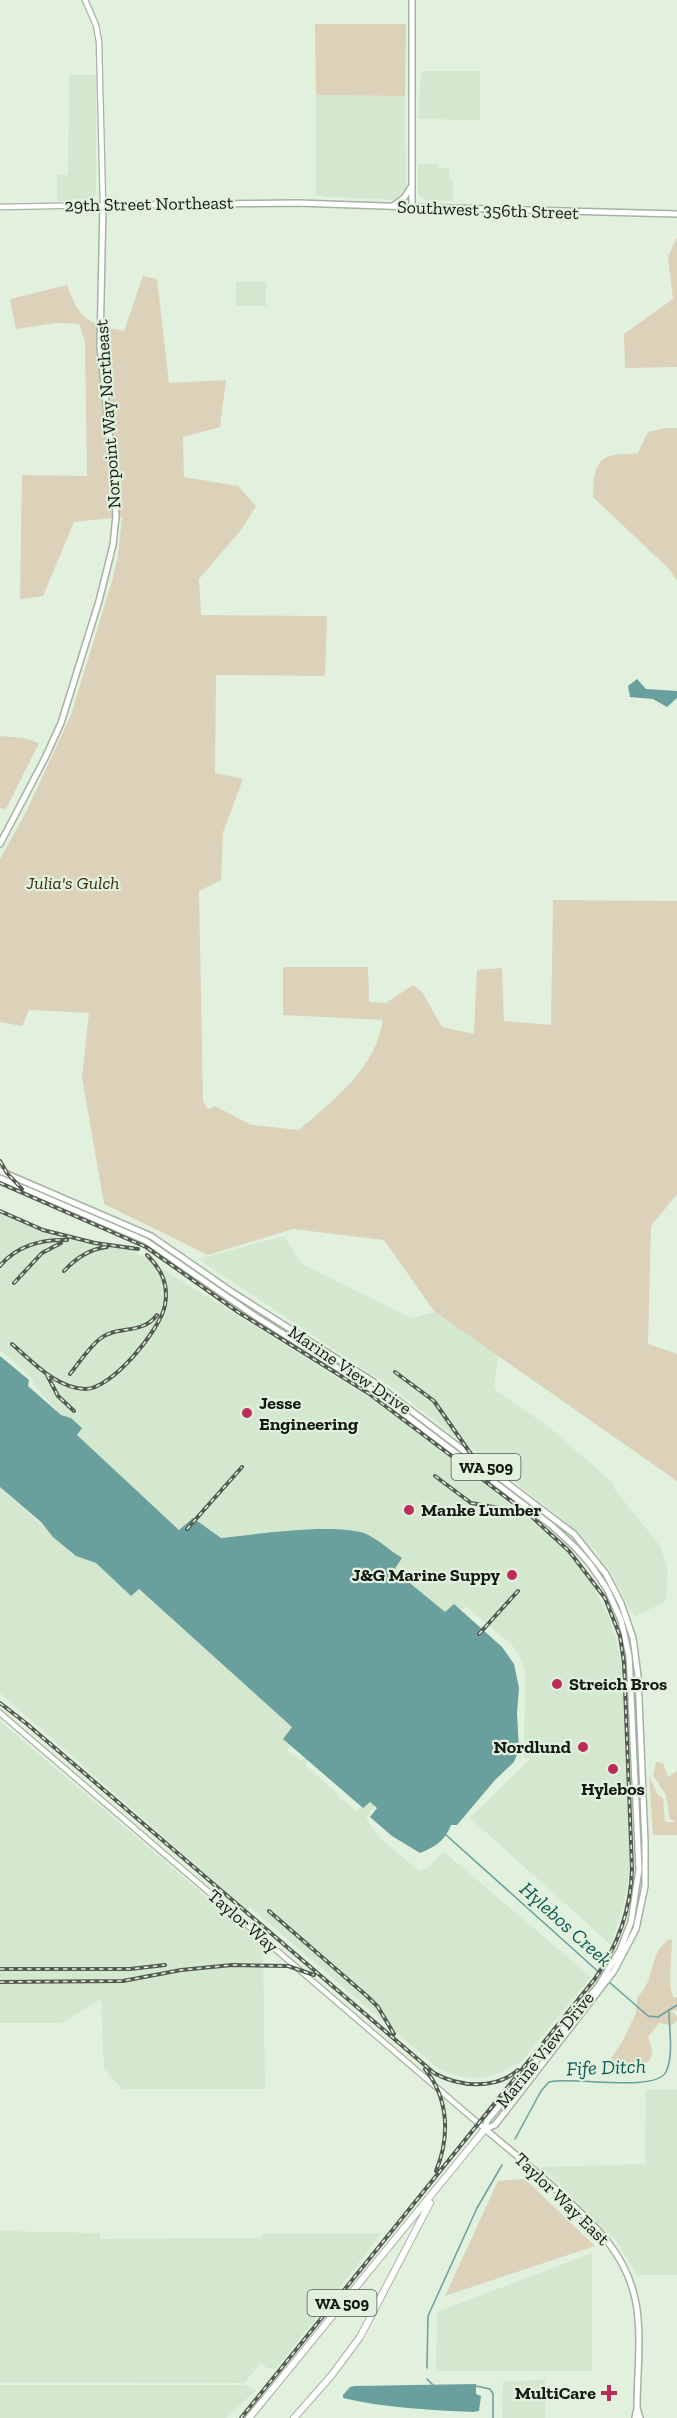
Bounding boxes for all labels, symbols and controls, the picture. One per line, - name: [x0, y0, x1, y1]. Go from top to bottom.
- street label: 29th Street Northeast: [64, 192, 234, 216]
- street label: Southwest 356th Street: [397, 196, 579, 224]
- street label: Norpoint Way Northeast: [90, 318, 126, 509]
- park label: Julia's Gulch: [26, 872, 119, 894]
- street label: Marine View Drive: [284, 1321, 416, 1419]
- place label: Jesse Engineering: [259, 1392, 358, 1435]
- marker: Jesse Engineering: [240, 1406, 254, 1420]
- road number: WA 509: [452, 1454, 520, 1480]
- place label: Manke Lumber: [421, 1499, 542, 1521]
- marker: Manke Lumber: [402, 1503, 416, 1517]
- place label: J&G Marine Suppy: [352, 1564, 500, 1586]
- marker: J&G Marine Suppy: [505, 1568, 519, 1582]
- place label: Streich Bros: [569, 1673, 667, 1695]
- marker: Streich Bros: [550, 1677, 564, 1691]
- place label: Nordlund: [494, 1736, 572, 1758]
- marker: Nordlund: [576, 1740, 590, 1754]
- marker: Hylebos: [606, 1762, 620, 1776]
- place label: Hylebos: [581, 1778, 645, 1800]
- water label: Hylebos Creek: [515, 1877, 617, 1971]
- street label: Taylor Way: [203, 1884, 283, 1958]
- street label: Marine View Drive: [491, 1987, 599, 2113]
- water label: Fife Ditch: [566, 2054, 646, 2080]
- street label: Taylor Way East: [510, 2148, 614, 2250]
- road number: WA 509: [308, 2290, 376, 2316]
- place label: MultiCare: [515, 2382, 596, 2404]
- marker: MultiCare: [600, 2384, 618, 2402]

